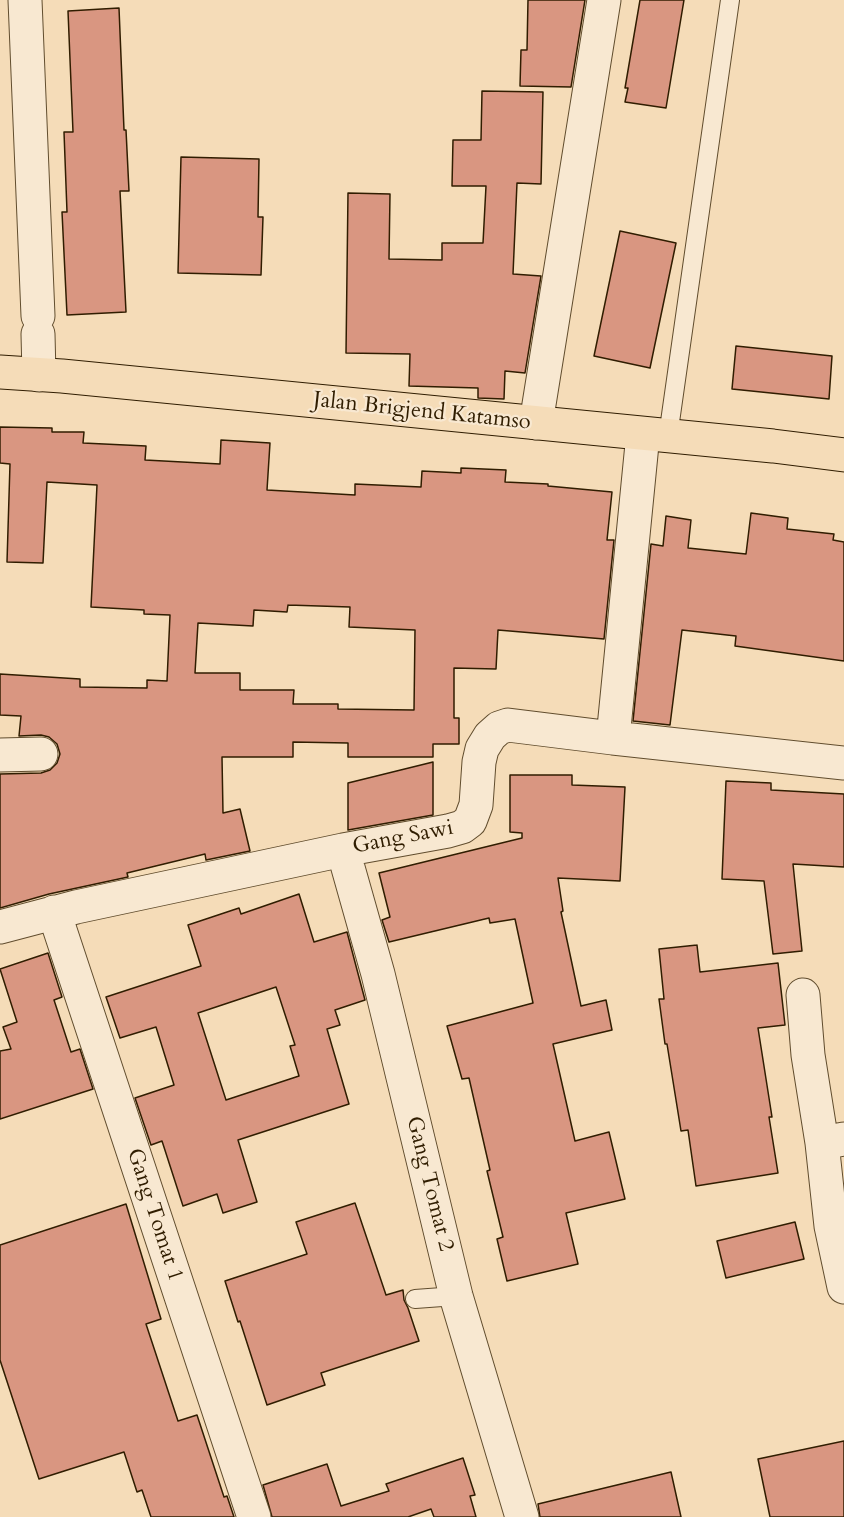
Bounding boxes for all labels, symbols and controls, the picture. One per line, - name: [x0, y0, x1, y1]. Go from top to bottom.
- street label: Jalan Brigjend Katamso: [312, 387, 532, 437]
- street label: Gang Sawi: [350, 815, 456, 861]
- street label: Gang Tomat 2: [400, 1114, 458, 1254]
- street label: Gang Tomat 1: [120, 1145, 188, 1285]

